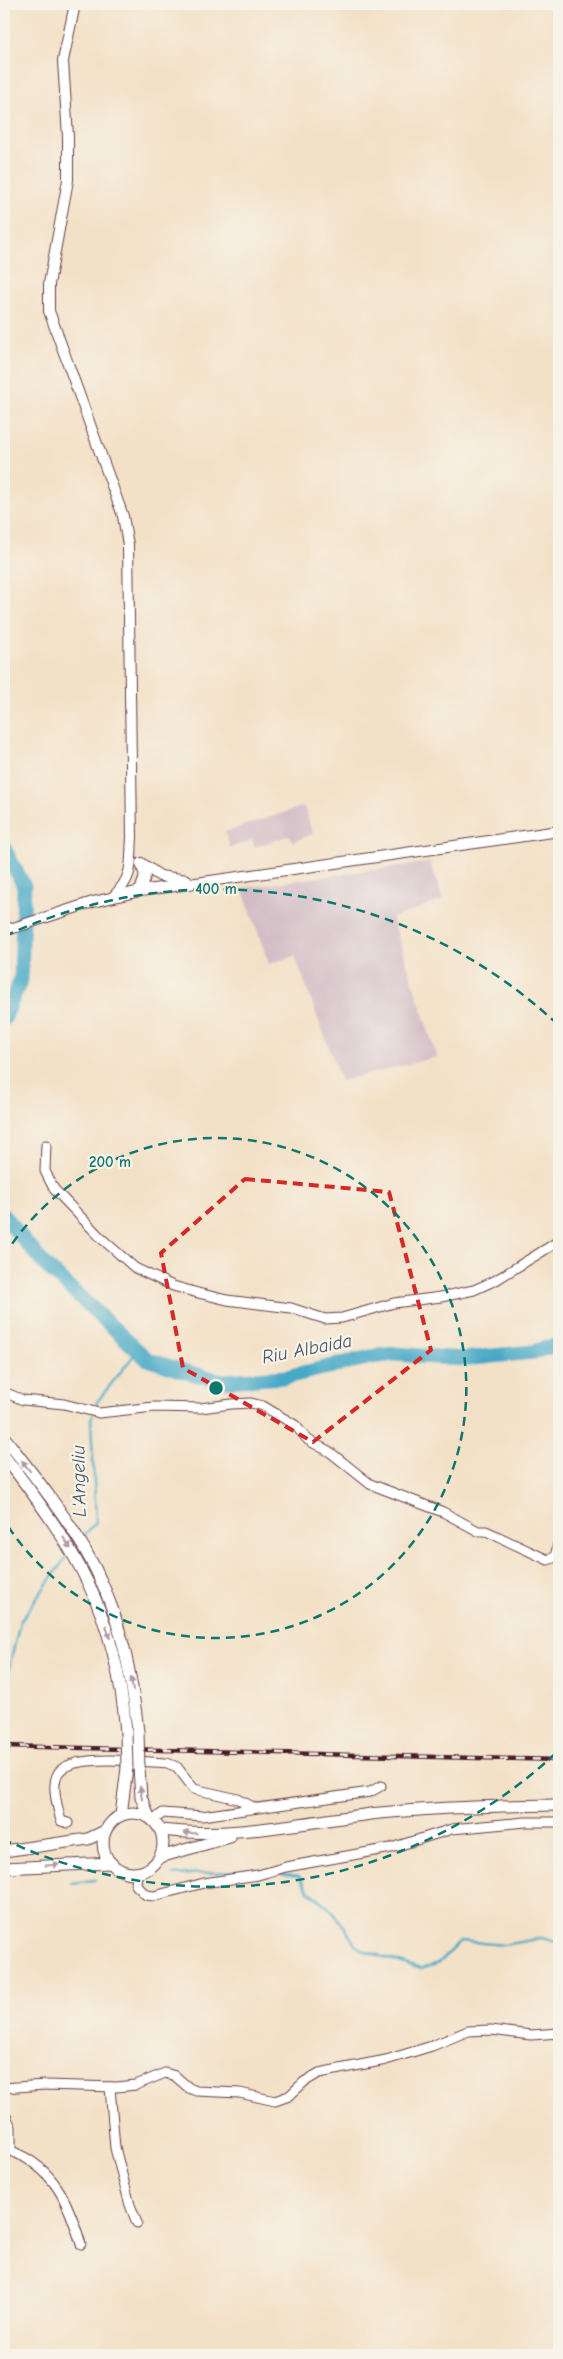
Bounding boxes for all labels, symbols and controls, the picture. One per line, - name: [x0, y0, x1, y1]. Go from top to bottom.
- text: 400 m: [195, 880, 237, 898]
- text: 200 m: [89, 1153, 131, 1171]
- water label: Riu Albaida: [260, 1329, 354, 1369]
- centre of rings: [207, 1379, 225, 1397]
- water label: L'Angeliu: [67, 1445, 91, 1517]
- one-way arrow: [20, 1460, 31, 1473]
- one-way arrow: [62, 1536, 72, 1550]
- one-way arrow: [104, 1625, 112, 1640]
- one-way arrow: [128, 1676, 136, 1692]
- one-way arrow: [137, 1784, 145, 1800]
- one-way arrow: [182, 1828, 198, 1836]
- one-way arrow: [45, 1861, 61, 1869]

